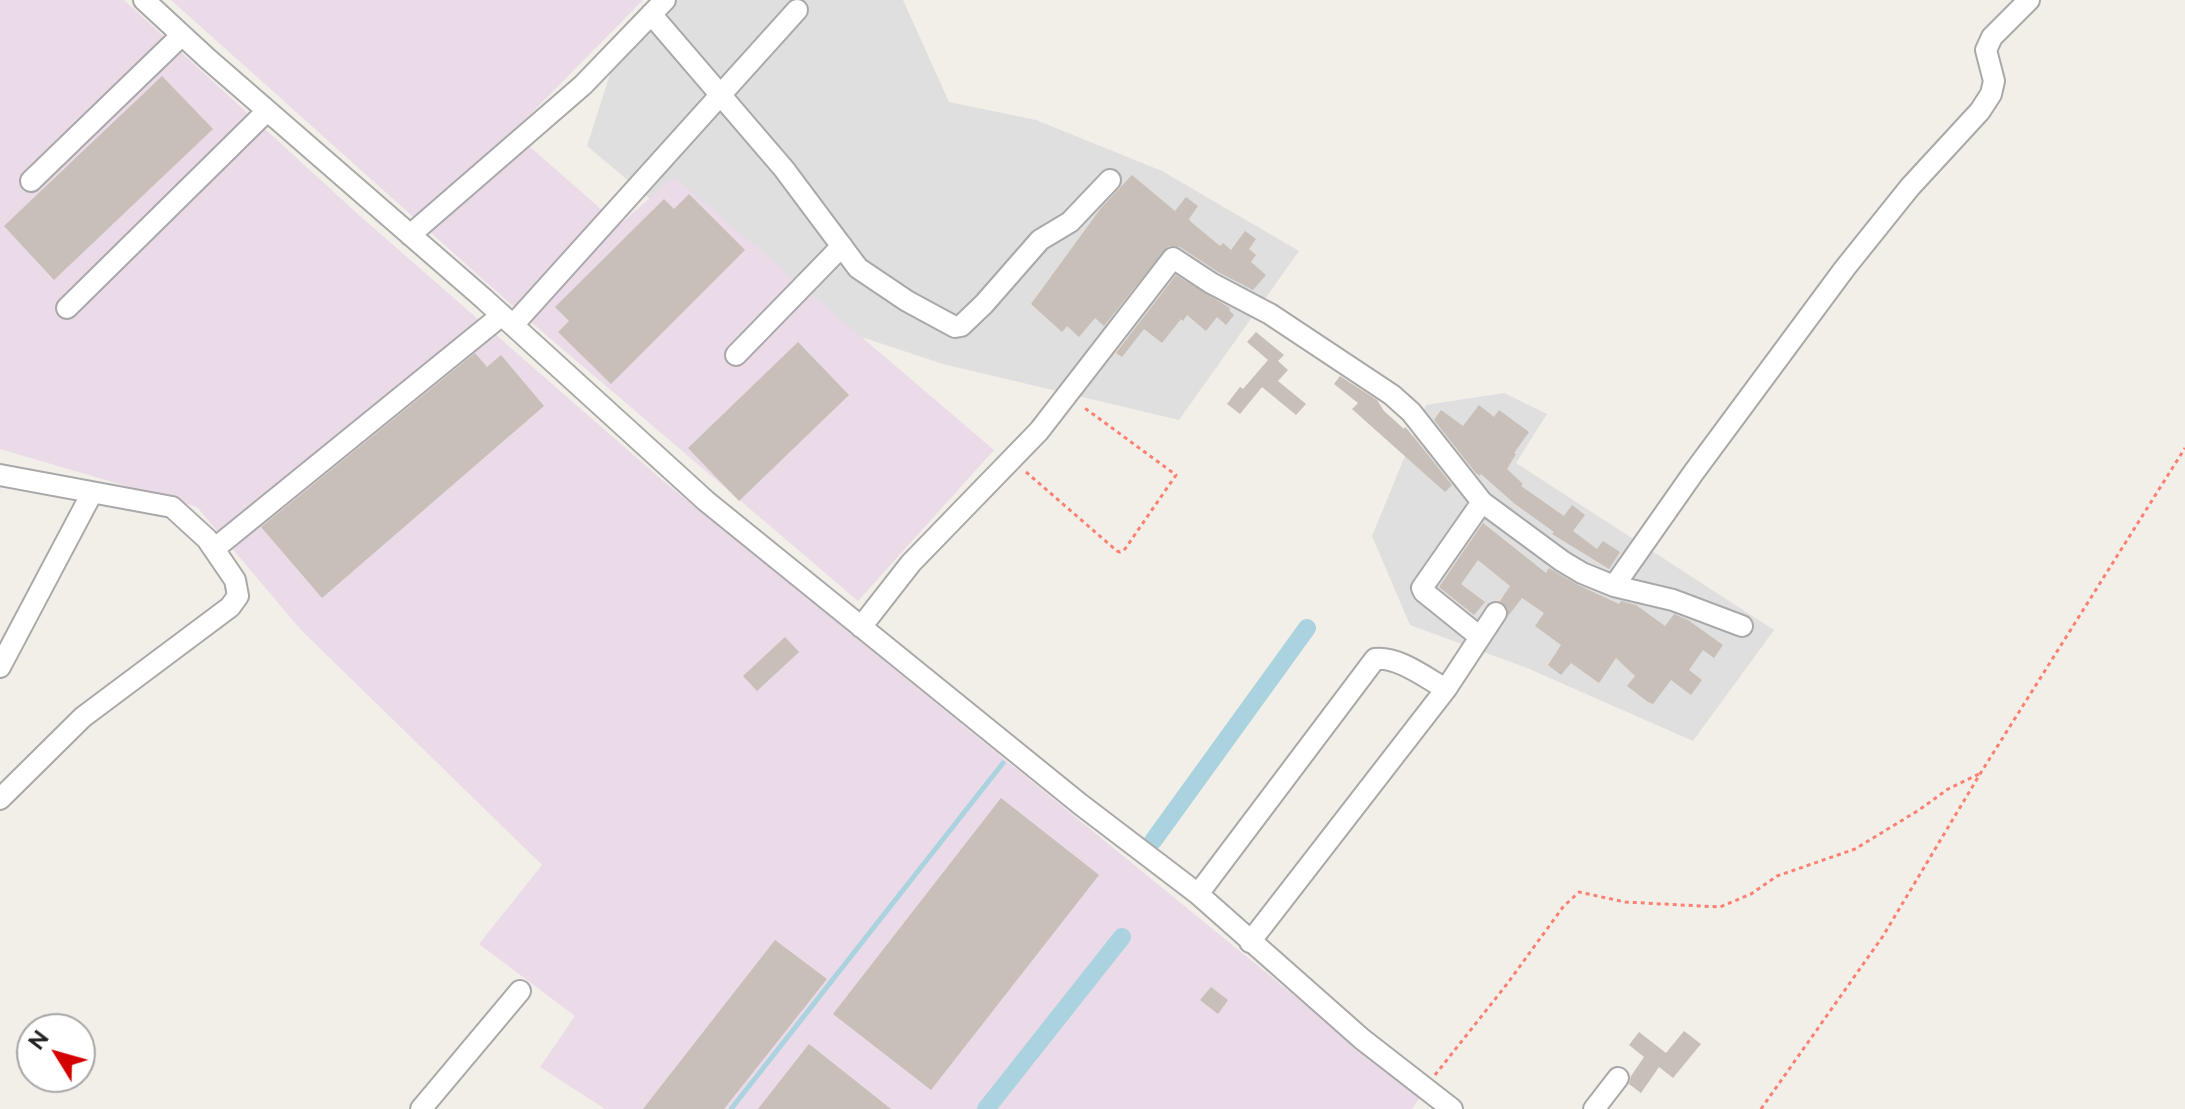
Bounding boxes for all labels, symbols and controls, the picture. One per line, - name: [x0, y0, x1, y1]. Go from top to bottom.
- north arrow: [16, 1013, 96, 1093]
- text: N: [23, 1025, 54, 1054]

